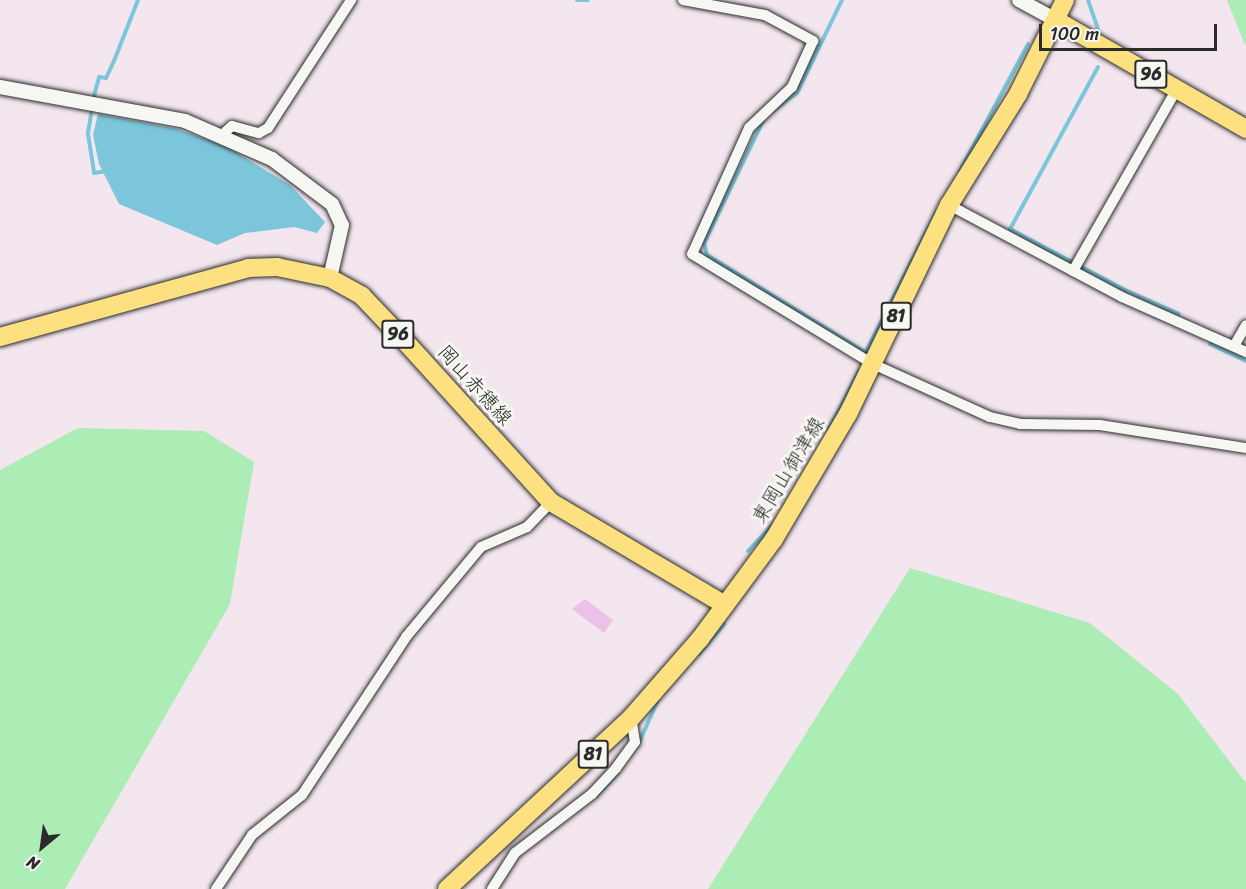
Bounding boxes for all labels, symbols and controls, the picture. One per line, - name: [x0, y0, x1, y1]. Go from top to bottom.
- scale bar: [1042, 12, 1220, 50]
- text: 100 m: [1050, 18, 1099, 50]
- road number: 96: [1133, 59, 1169, 89]
- road number: 81: [880, 301, 912, 331]
- road number: 96: [380, 319, 416, 349]
- street label: 岡山赤穂線: [433, 340, 517, 430]
- street label: 東岡山御津線: [747, 412, 829, 528]
- road number: 81: [576, 739, 610, 769]
- north arrow: [12, 817, 72, 877]
- text: N: [21, 848, 45, 879]

